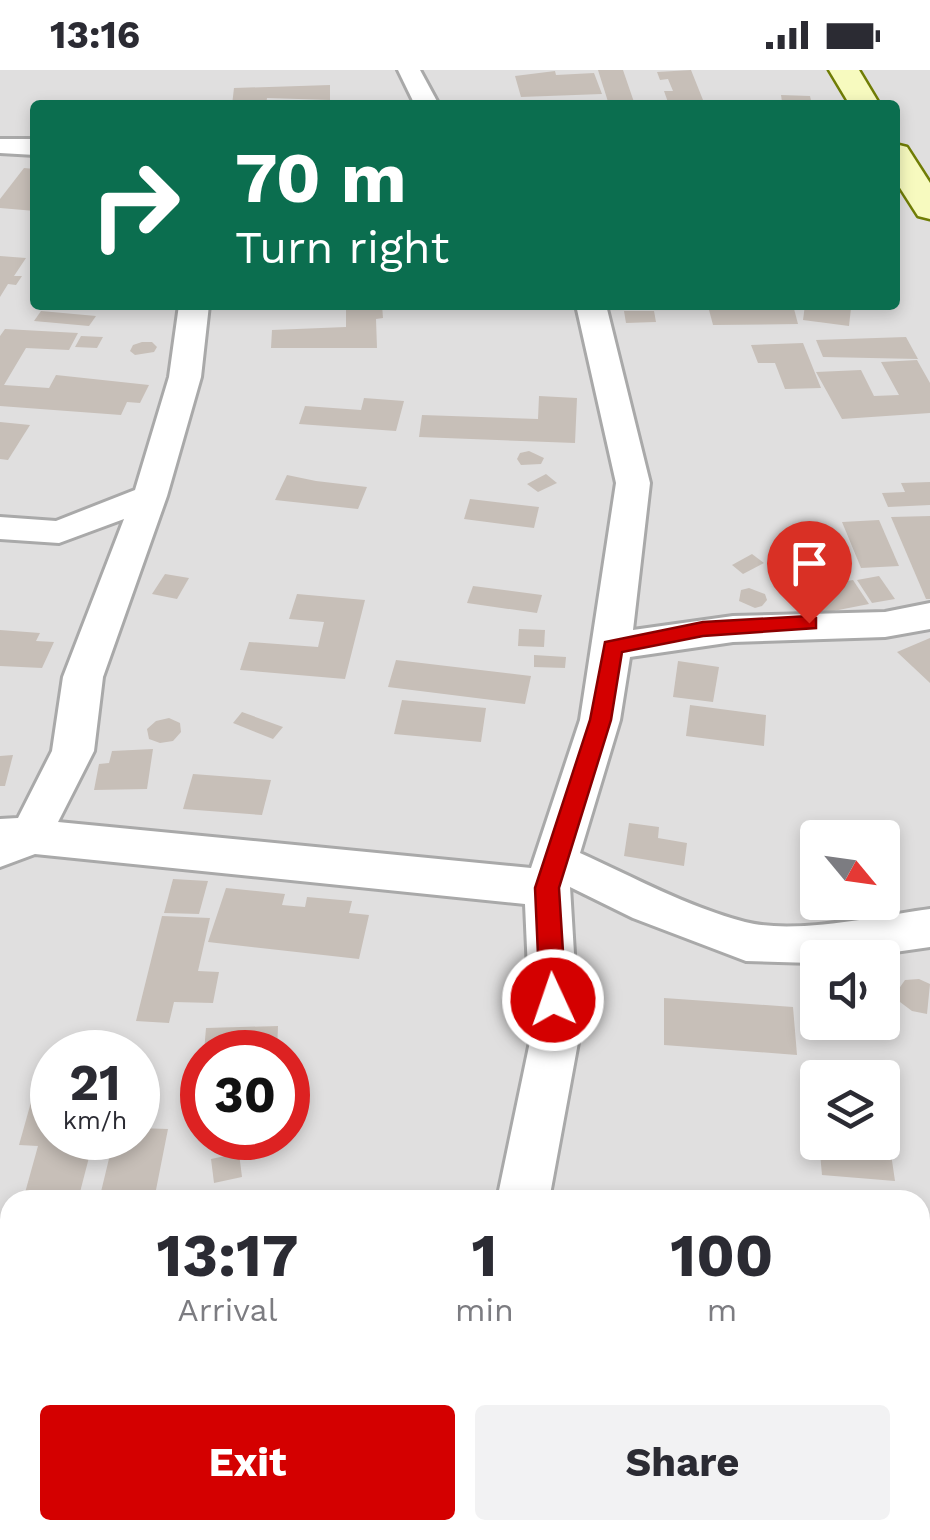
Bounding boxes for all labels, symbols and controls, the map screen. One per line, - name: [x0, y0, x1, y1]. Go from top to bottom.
- text: 13:16: [50, 13, 140, 57]
- text: 70 m: [235, 137, 407, 219]
- icon: right: [70, 140, 200, 270]
- text: Turn right: [235, 221, 449, 274]
- pin: [767, 521, 852, 624]
- icon: arrive: [782, 536, 837, 591]
- north arrow: [800, 820, 900, 920]
- map controls: [800, 820, 900, 1160]
- button: sound: [800, 940, 900, 1040]
- position arrow: [501, 948, 605, 1052]
- speed limit sign: 30: [180, 1030, 310, 1160]
- text: 21: [69, 1053, 121, 1112]
- button: layers: [800, 1060, 900, 1160]
- text: km/h: [63, 1106, 127, 1135]
- text: 13:17: [157, 1220, 298, 1291]
- text: 1: [471, 1220, 497, 1291]
- text: 100: [670, 1220, 773, 1291]
- text: Arrival: [178, 1291, 277, 1329]
- text: min: [455, 1291, 514, 1329]
- text: m: [707, 1291, 737, 1329]
- button: Exit: [40, 1405, 455, 1520]
- button: Share: [475, 1405, 890, 1520]

